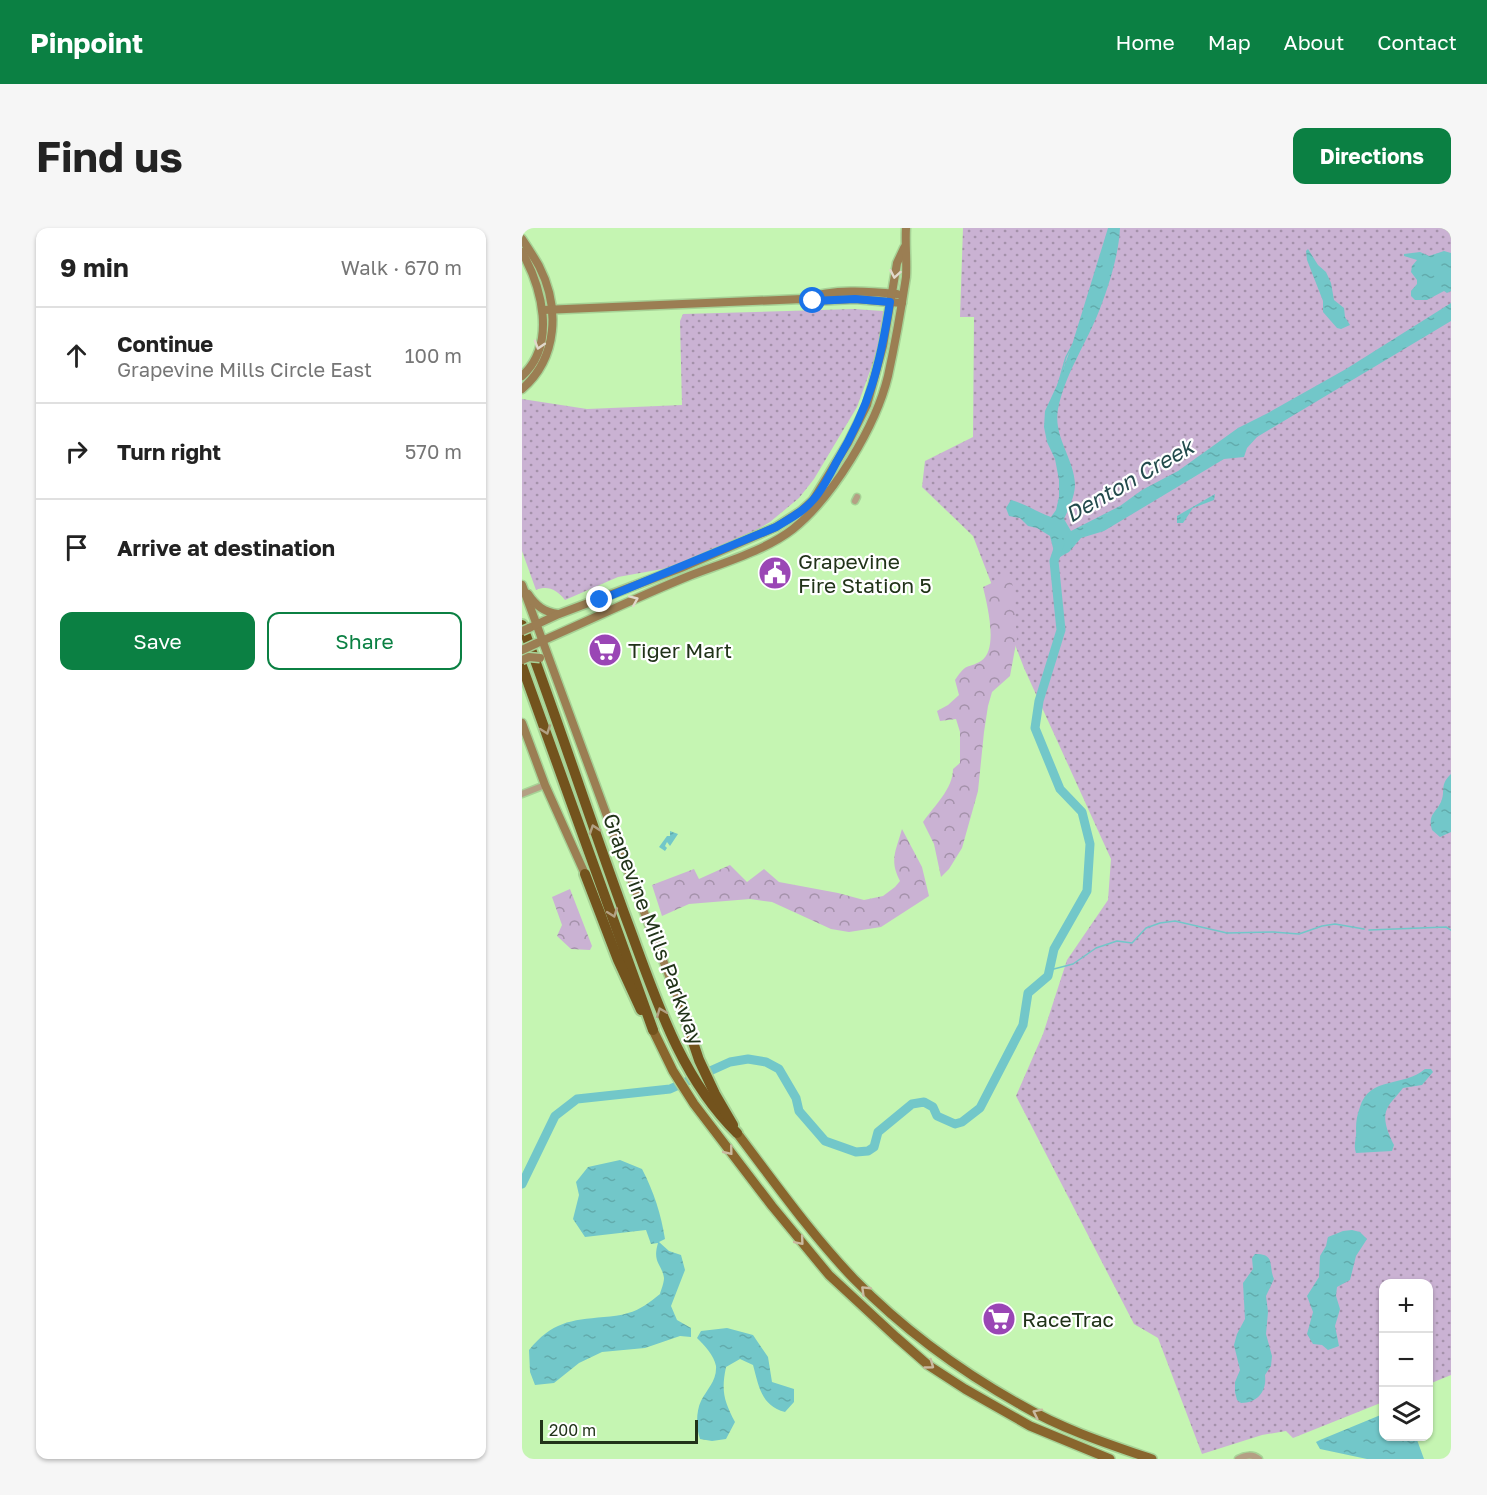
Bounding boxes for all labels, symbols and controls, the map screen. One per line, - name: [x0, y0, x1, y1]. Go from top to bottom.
- text: Pinpoint: [30, 26, 143, 59]
- text: Home: [1115, 29, 1175, 55]
- text: Map: [1208, 29, 1251, 55]
- text: About: [1284, 29, 1344, 55]
- text: Contact: [1377, 29, 1457, 55]
- button: Directions: [1293, 128, 1451, 184]
- text: Find us: [36, 131, 183, 181]
- text: 9 min: [60, 252, 129, 283]
- text: Walk · 670 m: [341, 255, 462, 279]
- one-way arrow: [889, 269, 902, 279]
- route start: [799, 287, 825, 313]
- text: Continue: [117, 330, 213, 357]
- icon: ahead: [60, 339, 93, 372]
- one-way arrow: [534, 339, 546, 350]
- text: 100 m: [405, 343, 462, 367]
- text: Grapevine Mills Circle East: [117, 357, 372, 381]
- water label: Denton Creek: [1060, 431, 1200, 528]
- icon: right: [60, 435, 93, 468]
- text: Turn right: [117, 438, 221, 465]
- text: 570 m: [405, 439, 462, 463]
- icon: arrive: [60, 531, 93, 564]
- text: Arrive at destination: [117, 534, 335, 561]
- place label: Grapevine Fire Station 5: [798, 548, 932, 598]
- public building icon: Grapevine Fire Station 5: [757, 555, 793, 591]
- route end: [586, 586, 612, 612]
- one-way arrow: [628, 595, 639, 607]
- button: Save: [60, 612, 255, 670]
- button: Share: [267, 612, 462, 670]
- supermarket icon: Tiger Mart: [587, 632, 623, 668]
- place label: Tiger Mart: [628, 637, 732, 663]
- one-way arrow: [538, 724, 551, 735]
- street label: Grapevine Mills Parkway: [598, 809, 710, 1049]
- one-way arrow: [588, 824, 601, 835]
- one-way arrow: [605, 907, 618, 918]
- one-way arrow: [656, 1007, 668, 1018]
- one-way arrow: [721, 1144, 732, 1155]
- one-way arrow: [793, 1234, 804, 1245]
- map controls: [1379, 1279, 1433, 1441]
- button: +: [1379, 1279, 1433, 1333]
- one-way arrow: [862, 1286, 872, 1297]
- supermarket icon: RaceTrac: [981, 1301, 1017, 1337]
- place label: RaceTrac: [1022, 1306, 1114, 1332]
- button: −: [1379, 1333, 1433, 1387]
- one-way arrow: [923, 1358, 934, 1369]
- button: layers: [1379, 1387, 1433, 1441]
- one-way arrow: [1032, 1409, 1043, 1420]
- scale bar: [540, 1417, 698, 1444]
- text: 200 m: [549, 1420, 596, 1440]

